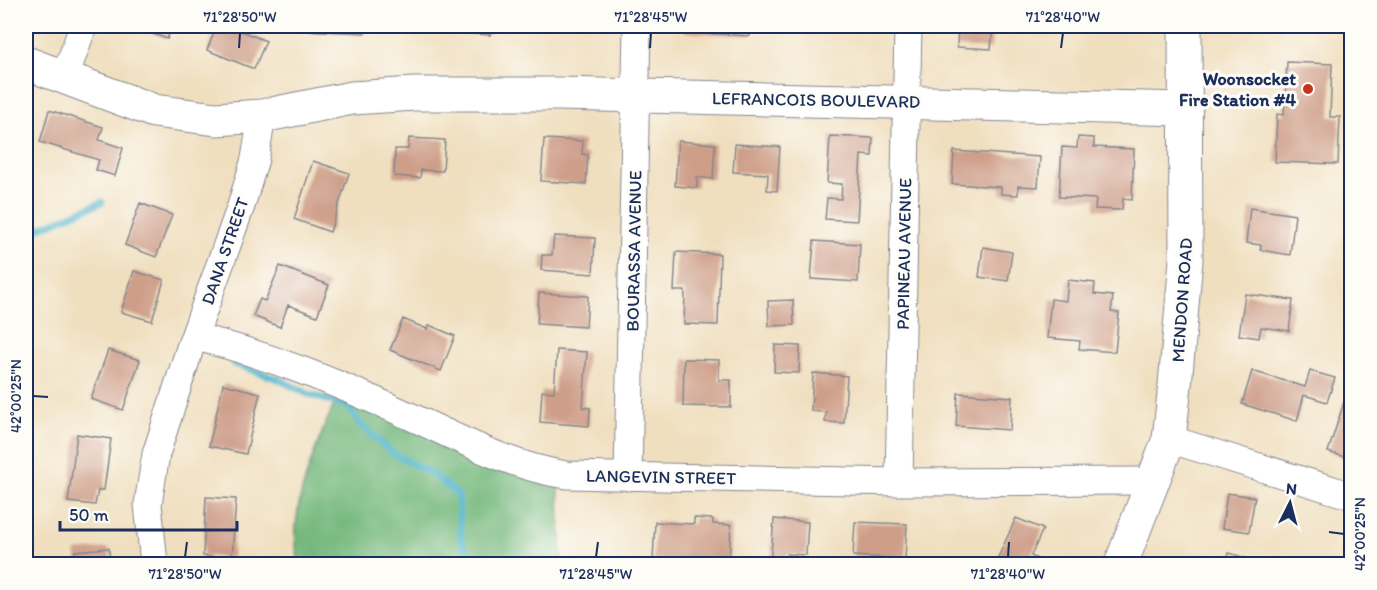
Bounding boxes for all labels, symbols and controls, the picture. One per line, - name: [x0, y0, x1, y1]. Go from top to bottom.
- text: 71°28'50"W: [203, 8, 277, 26]
- text: 71°28'45"W: [615, 8, 688, 26]
- text: 71°28'40"W: [1026, 8, 1100, 26]
- place label: Woonsocket Fire Station #4: [1179, 68, 1296, 111]
- marker: Woonsocket Fire Station #4: [1301, 82, 1315, 96]
- street label: LEFRANCOIS BOULEVARD: [712, 87, 920, 113]
- street label: BOURASSA AVENUE: [622, 170, 646, 332]
- street label: PAPINEAU AVENUE: [892, 178, 916, 330]
- street label: DANA STREET: [196, 194, 254, 308]
- street label: MENDON ROAD: [1167, 237, 1197, 363]
- text: 42°00'25"N: [7, 359, 25, 433]
- street label: LANGEVIN STREET: [586, 465, 736, 489]
- north arrow: [1260, 473, 1320, 533]
- text: N: [1285, 479, 1298, 499]
- scale bar: [60, 494, 237, 532]
- text: 42°00'25"N: [1351, 497, 1369, 571]
- text: 50 m: [69, 504, 109, 526]
- text: 71°28'50"W: [148, 565, 222, 583]
- text: 71°28'45"W: [560, 565, 633, 583]
- text: 71°28'40"W: [971, 565, 1045, 583]

